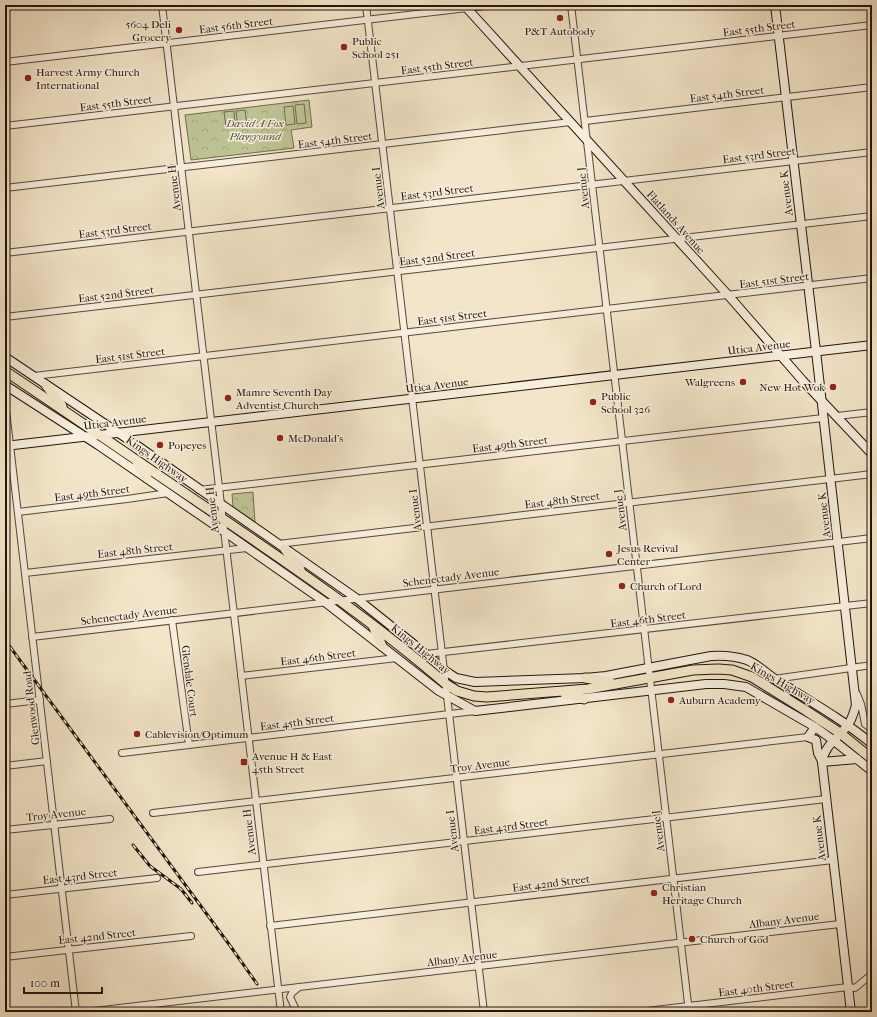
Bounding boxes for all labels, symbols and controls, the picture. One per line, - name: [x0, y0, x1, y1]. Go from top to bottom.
- marker: P&T Autobody: [555, 13, 565, 23]
- street label: East 56th Street: [198, 15, 274, 36]
- place label: 5604 Deli Grocery: [125, 18, 172, 44]
- street label: East 55th Street: [722, 18, 796, 39]
- marker: 5604 Deli Grocery: [174, 25, 184, 35]
- place label: P&T Autobody: [524, 25, 597, 38]
- place label: Public School 251: [352, 35, 399, 61]
- marker: Public School 251: [339, 42, 349, 52]
- street label: East 55th Street: [400, 56, 474, 77]
- place label: Harvest Army Church International: [36, 66, 140, 92]
- marker: Harvest Army Church International: [23, 73, 33, 83]
- street label: East 54th Street: [689, 83, 765, 106]
- street label: East 55th Street: [79, 93, 153, 114]
- park label: David A Fox Playground: [225, 117, 284, 143]
- street label: East 54th Street: [297, 129, 373, 152]
- street label: East 53rd Street: [722, 145, 796, 166]
- street label: Avenue H: [165, 164, 184, 213]
- street label: Avenue I: [369, 166, 388, 211]
- street label: Avenue J: [575, 166, 592, 211]
- street label: Avenue K: [777, 168, 796, 217]
- street label: East 53rd Street: [400, 182, 474, 203]
- street label: Flatlands Avenue: [644, 188, 708, 257]
- street label: East 53rd Street: [78, 220, 152, 241]
- street label: East 52nd Street: [398, 246, 476, 269]
- street label: East 51st Street: [738, 270, 810, 291]
- street label: East 52nd Street: [77, 283, 155, 306]
- street label: East 51st Street: [416, 307, 488, 328]
- street label: Utica Avenue: [727, 337, 792, 358]
- street label: East 51st Street: [94, 345, 166, 366]
- street label: Utica Avenue: [405, 375, 470, 396]
- place label: Walgreens: [684, 376, 735, 389]
- marker: Walgreens: [738, 377, 748, 387]
- place label: New Hot Wok: [759, 381, 825, 394]
- marker: New Hot Wok: [828, 382, 838, 392]
- place label: Mamre Seventh Day Adventist Church: [235, 386, 334, 412]
- place label: Public School 326: [601, 390, 650, 416]
- marker: Mamre Seventh Day Adventist Church: [223, 393, 233, 403]
- marker: Public School 326: [588, 397, 598, 407]
- street label: Utica Avenue: [83, 412, 148, 433]
- place label: McDonald's: [288, 432, 343, 445]
- street label: Kings Highway: [123, 433, 191, 486]
- marker: McDonald's: [275, 433, 285, 443]
- street label: East 49th Street: [472, 433, 549, 456]
- place label: Popeyes: [168, 439, 206, 452]
- marker: Popeyes: [155, 440, 165, 450]
- street label: East 49th Street: [54, 482, 131, 505]
- street label: Avenue H: [203, 486, 222, 535]
- street label: Avenue I: [406, 488, 425, 533]
- street label: Avenue J: [611, 488, 630, 533]
- street label: East 48th Street: [524, 489, 600, 512]
- street label: Avenue K: [815, 490, 834, 539]
- street label: East 48th Street: [97, 540, 173, 561]
- place label: Jesus Revival Center: [616, 542, 678, 568]
- marker: Jesus Revival Center: [604, 549, 614, 559]
- street label: Schenectady Avenue: [402, 565, 501, 590]
- place label: Church of Lord: [630, 580, 703, 593]
- marker: Church of Lord: [617, 581, 627, 591]
- street label: Schenectady Avenue: [80, 603, 179, 628]
- street label: East 46th Street: [610, 608, 687, 631]
- street label: Kings Highway: [388, 622, 454, 678]
- street label: Glendale Court: [179, 644, 200, 718]
- street label: East 46th Street: [280, 646, 357, 669]
- street label: Kings Highway: [748, 660, 818, 708]
- street label: Glenwood Road: [20, 669, 42, 746]
- place label: Auburn Academy: [678, 694, 762, 707]
- marker: Auburn Academy: [666, 695, 676, 705]
- street label: East 45th Street: [259, 711, 335, 733]
- place label: Cablevision/Optimum: [145, 728, 249, 741]
- marker: Cablevision/Optimum: [132, 729, 142, 739]
- place label: Avenue H & East 45th Street: [251, 750, 332, 776]
- street label: Troy Avenue: [449, 755, 511, 776]
- marker: Avenue H & East 45th Street: [239, 757, 249, 767]
- street label: Troy Avenue: [25, 805, 87, 824]
- street label: Avenue H: [240, 808, 259, 857]
- street label: Avenue I: [443, 809, 462, 854]
- street label: Avenue J: [649, 809, 668, 854]
- street label: Avenue K: [810, 813, 829, 862]
- street label: East 43rd Street: [473, 815, 549, 838]
- street label: East 43rd Street: [42, 866, 118, 887]
- street label: East 42nd Street: [512, 872, 591, 895]
- place label: Christian Heritage Church: [662, 881, 743, 907]
- marker: Christian Heritage Church: [649, 888, 659, 898]
- street label: Albany Avenue: [747, 910, 820, 931]
- street label: East 42nd Street: [58, 926, 137, 947]
- place label: Church of God: [700, 933, 769, 946]
- marker: Church of God: [687, 934, 697, 944]
- street label: Albany Avenue: [425, 948, 498, 969]
- scale bar: [24, 969, 102, 995]
- text: 100 m: [30, 976, 60, 990]
- street label: East 40th Street: [717, 977, 795, 1000]

